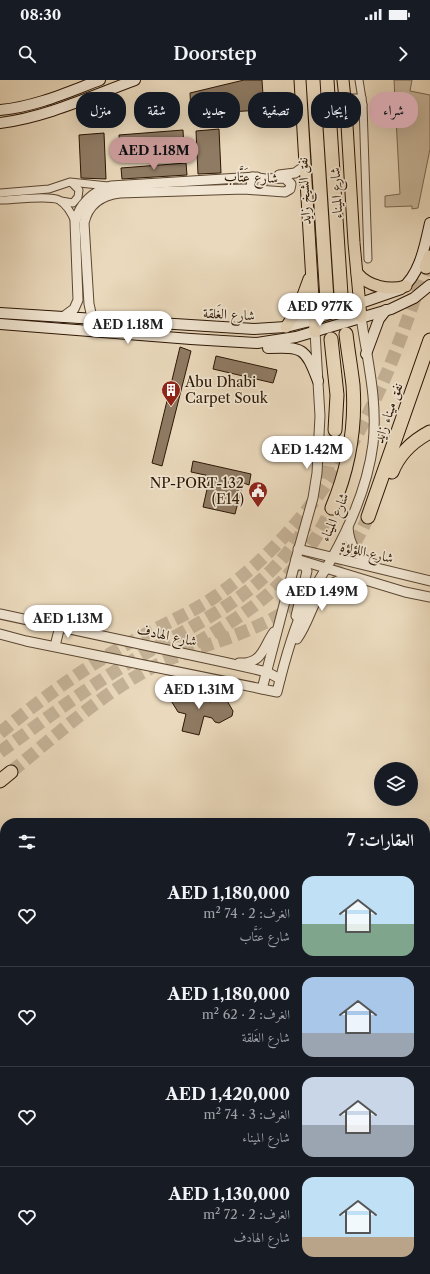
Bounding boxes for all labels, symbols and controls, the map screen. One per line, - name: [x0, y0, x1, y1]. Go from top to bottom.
- text: 08:30: [20, 5, 61, 24]
- icon: search: [16, 43, 38, 65]
- text: Doorstep: [173, 43, 257, 65]
- icon: forward: [392, 43, 414, 65]
- chip: منزل: [76, 92, 126, 128]
- chip: شقة: [134, 92, 180, 128]
- chip: جديد: [188, 92, 240, 128]
- chip: تصفية: [248, 92, 303, 128]
- chip: إيجار: [311, 92, 361, 128]
- chip: شراء: [369, 92, 418, 128]
- pin: AED 1.18M: [108, 137, 200, 171]
- text: AED 1.18M: [118, 142, 190, 158]
- street label: نفق الشيخ زايد: [293, 156, 319, 225]
- street label: شارع عَتَّاب: [223, 164, 279, 190]
- street label: شارع الميناء: [326, 167, 349, 219]
- pin: AED 977K: [279, 293, 361, 327]
- text: AED 977K: [287, 298, 353, 314]
- street label: شارع الغَلقة: [202, 303, 256, 327]
- pin: AED 1.18M: [82, 311, 174, 345]
- text: AED 1.18M: [92, 316, 164, 332]
- place label: Abu Dhabi Carpet Souk: [184, 373, 269, 407]
- building icon: Abu Dhabi Carpet Souk: [160, 379, 182, 407]
- street label: نفق ميناء زايد: [369, 380, 407, 445]
- pin: AED 1.42M: [261, 436, 353, 470]
- text: AED 1.42M: [271, 441, 343, 457]
- place label: NP-PORT-132 (E14): [150, 474, 244, 508]
- public building icon: NP-PORT-132 (E14): [247, 480, 269, 508]
- street label: شارع الميناء: [315, 490, 355, 545]
- street label: شارع اللؤلؤة: [338, 537, 395, 570]
- pin: AED 1.49M: [276, 578, 368, 612]
- text: AED 1.49M: [286, 583, 358, 599]
- pin: AED 1.13M: [22, 605, 114, 639]
- text: AED 1.13M: [33, 610, 103, 626]
- street label: شارع الهادف: [135, 620, 199, 653]
- pin: AED 1.31M: [153, 676, 245, 710]
- text: AED 1.31M: [164, 681, 234, 697]
- map controls: [374, 762, 418, 806]
- button: layers: [374, 762, 418, 806]
- text: العقارات: 7: [346, 830, 414, 850]
- icon: filters: [16, 831, 38, 853]
- text: AED 1,180,000: [168, 883, 290, 903]
- icon: home: [334, 892, 382, 940]
- icon: heart: [16, 905, 38, 927]
- text: الغرف: 2 · 74 m²: [203, 905, 290, 921]
- text: شارع عَتَّاب: [240, 928, 290, 944]
- text: AED 1,180,000: [168, 984, 290, 1004]
- icon: home: [334, 993, 382, 1041]
- icon: heart: [16, 1006, 38, 1028]
- text: الغرف: 2 · 62 m²: [202, 1006, 290, 1022]
- text: شارع الغَلقة: [242, 1029, 290, 1045]
- text: AED 1,420,000: [166, 1084, 290, 1104]
- icon: home: [334, 1093, 382, 1141]
- icon: heart: [16, 1106, 38, 1128]
- text: الغرف: 3 · 74 m²: [204, 1106, 290, 1122]
- text: شارع الميناء: [242, 1129, 290, 1145]
- text: AED 1,130,000: [168, 1184, 290, 1204]
- icon: home: [334, 1193, 382, 1241]
- icon: heart: [16, 1206, 38, 1228]
- text: الغرف: 2 · 72 m²: [203, 1206, 290, 1222]
- text: شارع الهادف: [233, 1229, 290, 1245]

